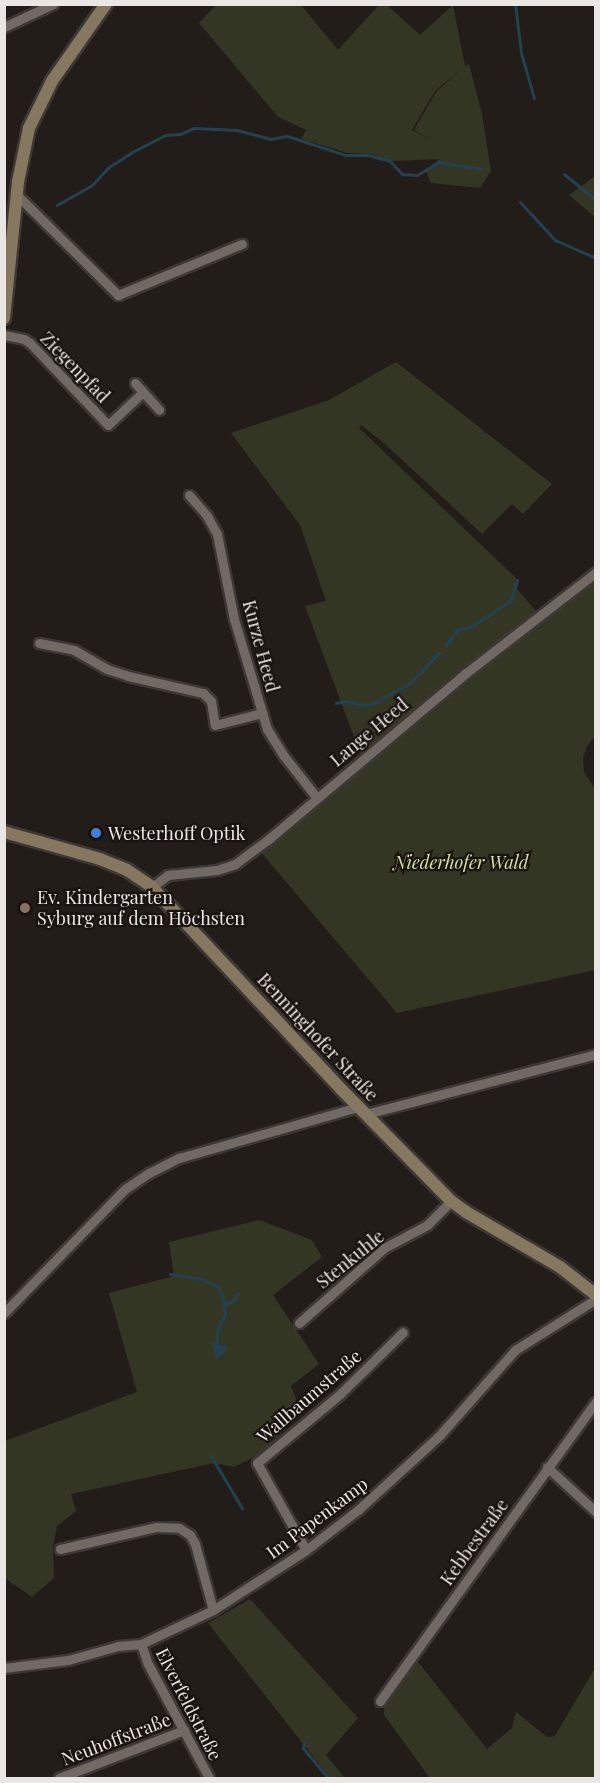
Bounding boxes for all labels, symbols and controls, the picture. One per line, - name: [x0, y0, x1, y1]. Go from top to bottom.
- street label: Ziegenpfad: [36, 327, 114, 407]
- street label: Kurze Heed: [238, 598, 284, 694]
- street label: Lange Heed: [326, 693, 412, 771]
- place label: Westerhoff Optik: [108, 822, 245, 844]
- marker: Westerhoff Optik: [89, 826, 103, 840]
- park label: Niederhofer Wald: [393, 851, 529, 873]
- place label: Ev. Kindergarten Syburg auf dem Höchsten: [37, 887, 245, 930]
- marker: Ev. Kindergarten Syburg auf dem Höchsten: [18, 901, 32, 915]
- street label: Benninghofer Straße: [253, 968, 383, 1106]
- street label: Stenkuhle: [312, 1225, 388, 1293]
- street label: Wallbaumstraße: [252, 1345, 366, 1447]
- street label: Im Papenkamp: [262, 1473, 372, 1563]
- street label: Kebbestraße: [435, 1495, 513, 1589]
- street label: Elverfeldstraße: [151, 1644, 227, 1764]
- street label: Neuhoffstraße: [58, 1708, 174, 1770]

